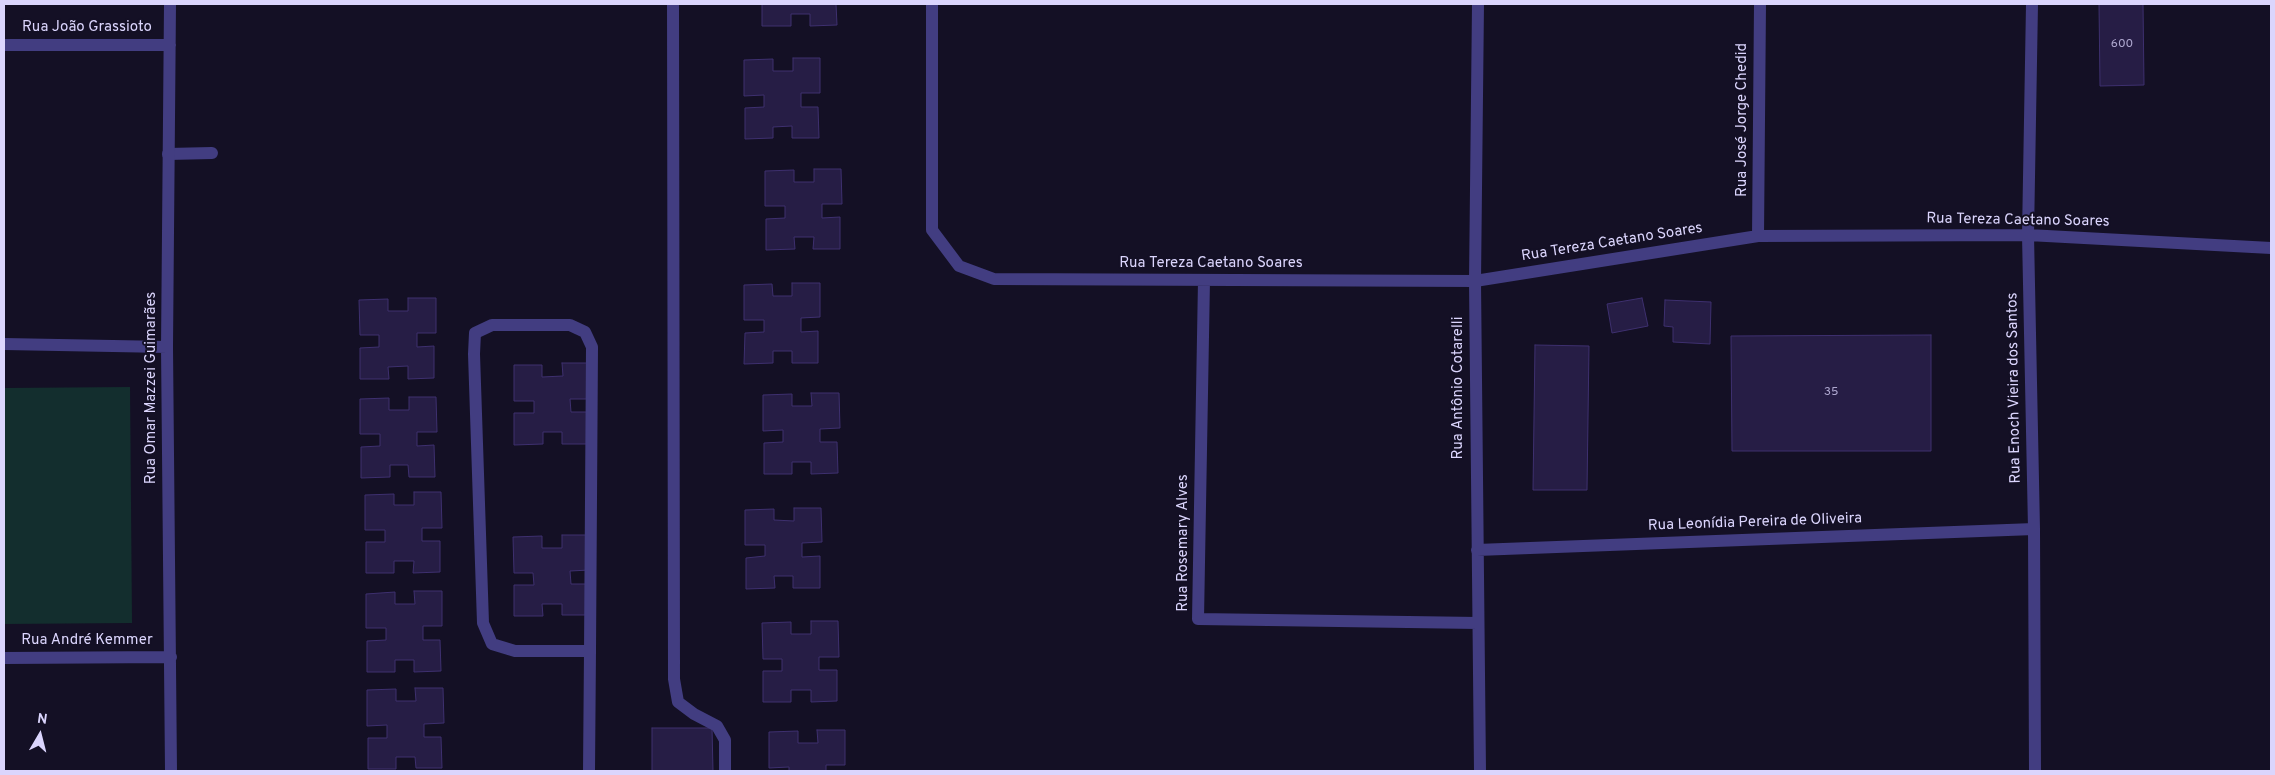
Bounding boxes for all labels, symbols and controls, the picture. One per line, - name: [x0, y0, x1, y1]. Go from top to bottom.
- street label: Rua João Grassioto: [22, 19, 152, 37]
- house number: 600: [2111, 38, 2133, 52]
- street label: Rua José Jorge Chedid: [1734, 43, 1752, 197]
- street label: Rua Tereza Caetano Soares: [1926, 210, 2110, 232]
- street label: Rua Tereza Caetano Soares: [1520, 220, 1704, 266]
- street label: Rua Tereza Caetano Soares: [1119, 255, 1303, 273]
- street label: Rua Omar Mazzei Guimarães: [143, 292, 161, 484]
- street label: Rua Enoch Vieira dos Santos: [2004, 292, 2026, 484]
- street label: Rua Antônio Cotarelli: [1450, 316, 1468, 460]
- house number: 35: [1824, 386, 1838, 400]
- street label: Rua Rosemary Alves: [1175, 474, 1193, 612]
- street label: Rua Leonídia Pereira de Oliveira: [1648, 510, 1862, 536]
- street label: Rua André Kemmer: [21, 632, 153, 650]
- north arrow: [15, 710, 65, 760]
- text: N: [36, 711, 48, 729]

